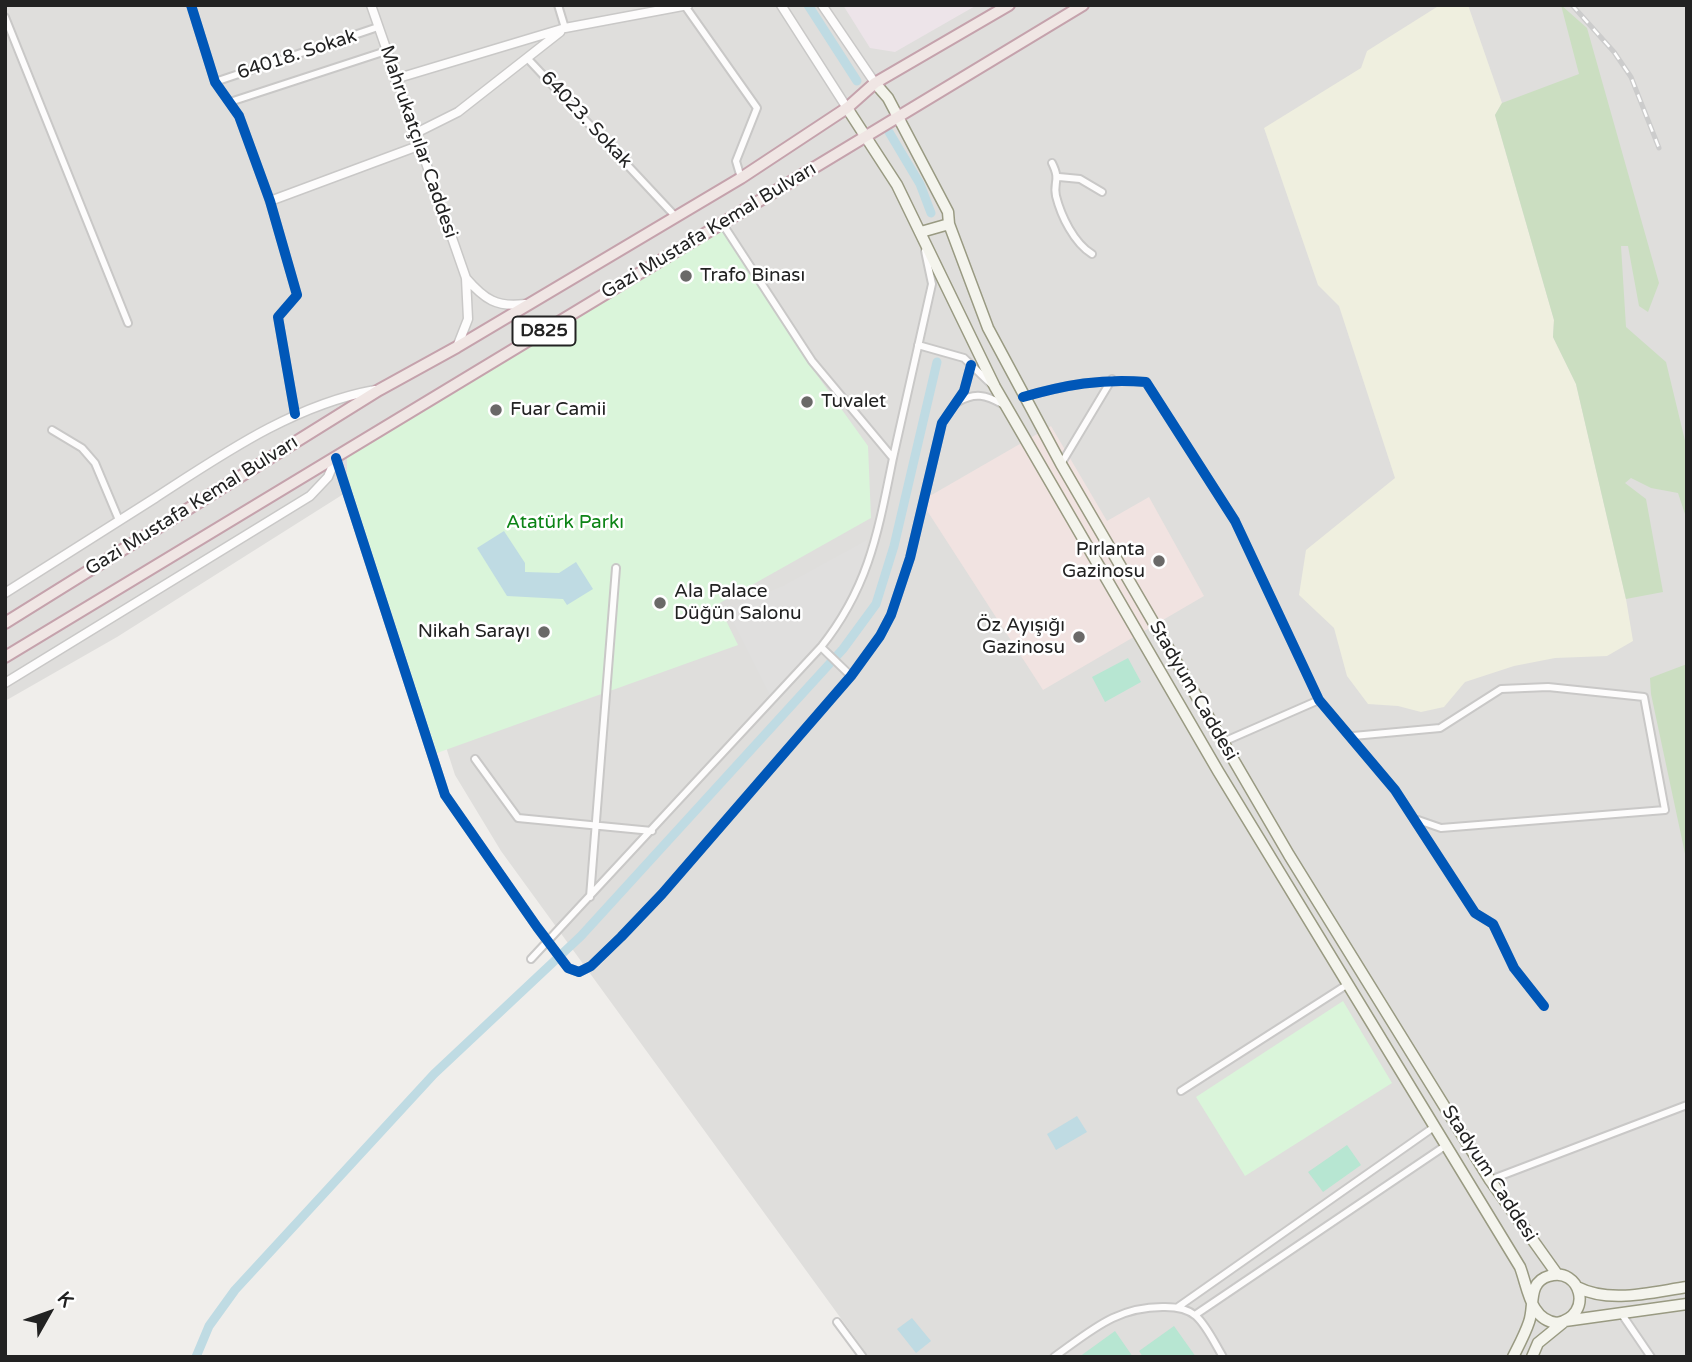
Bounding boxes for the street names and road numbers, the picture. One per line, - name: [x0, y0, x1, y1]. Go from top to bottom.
- street label: 64018. Sokak: [235, 25, 359, 85]
- street label: Mahrukatçılar Caddesi: [374, 43, 462, 241]
- street label: 64023. Sokak: [535, 67, 637, 173]
- street label: Gazi Mustafa Kemal Bulvarı: [598, 158, 820, 304]
- road number: D825: [512, 316, 576, 346]
- street label: Gazi Mustafa Kemal Bulvarı: [81, 431, 303, 581]
- street label: Stadyum Caddesi: [1144, 617, 1242, 765]
- street label: Stadyum Caddesi: [1436, 1102, 1542, 1246]

